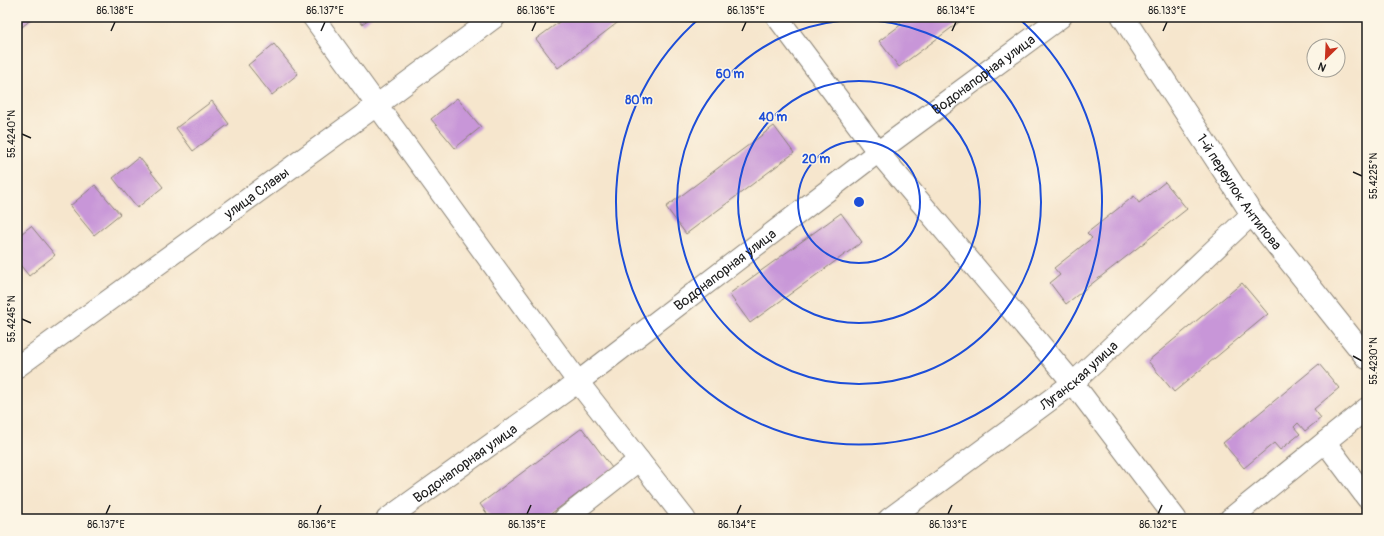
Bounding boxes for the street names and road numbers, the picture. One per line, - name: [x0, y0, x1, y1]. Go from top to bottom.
- street label: Водонапорная улица: [929, 31, 1039, 118]
- street label: 1-й переулок Антипова: [1193, 131, 1285, 253]
- street label: улица Славы: [220, 164, 293, 223]
- street label: Водонапорная улица: [671, 225, 780, 314]
- street label: Луганская улица: [1035, 337, 1122, 415]
- street label: Водонапорная улица: [410, 420, 521, 507]

